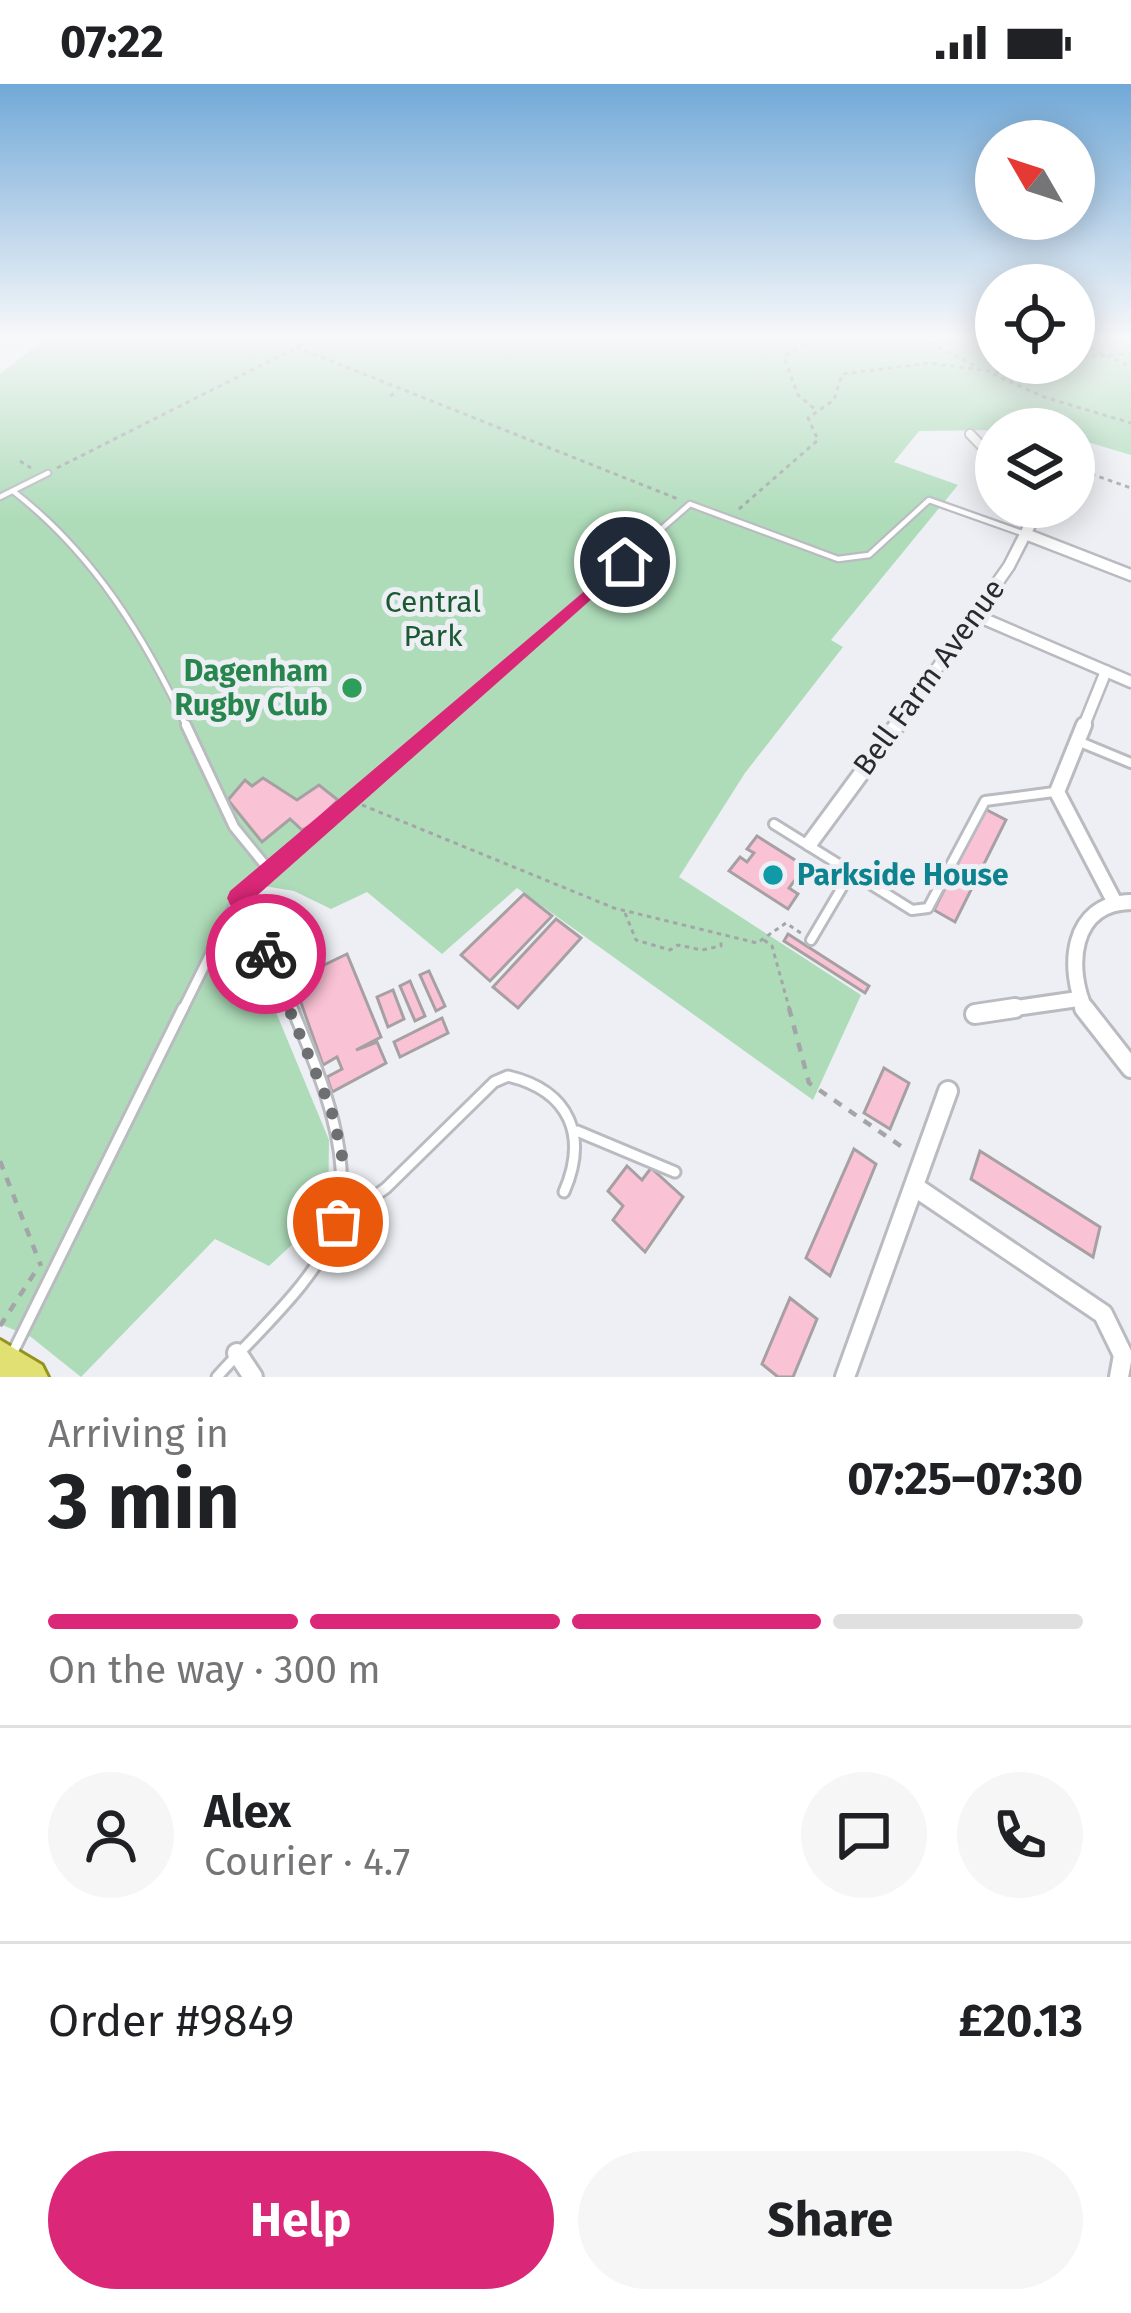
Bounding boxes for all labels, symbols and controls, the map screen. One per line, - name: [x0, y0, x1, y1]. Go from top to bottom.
- text: 07:22: [60, 15, 164, 69]
- north arrow: [975, 120, 1095, 240]
- map controls: [975, 120, 1095, 528]
- button: locate: [975, 264, 1095, 384]
- button: layers: [975, 408, 1095, 528]
- pin: [574, 511, 676, 613]
- icon: home: [592, 529, 658, 595]
- street label: Bell Farm Avenue: [846, 572, 1012, 782]
- park label: Central Park: [385, 584, 481, 654]
- place label: Dagenham Rugby Club: [175, 653, 328, 723]
- marker: Dagenham Rugby Club: [339, 675, 365, 701]
- place label: Parkside House: [797, 857, 1009, 893]
- marker: Parkside House: [760, 862, 786, 888]
- courier: [206, 894, 326, 1014]
- icon: bike: [233, 921, 299, 987]
- pin: [287, 1171, 389, 1273]
- icon: bag: [305, 1189, 371, 1255]
- text: Arriving in: [48, 1411, 229, 1457]
- text: 07:25–07:30: [847, 1452, 1083, 1506]
- text: 3 min: [48, 1455, 240, 1549]
- text: On the way · 300 m: [48, 1647, 381, 1693]
- button: person: [48, 1772, 174, 1898]
- button: chat: [801, 1772, 927, 1898]
- button: phone: [957, 1772, 1083, 1898]
- text: Alex: [204, 1785, 291, 1839]
- text: Courier · 4.7: [204, 1839, 410, 1885]
- text: Order #9849: [48, 1994, 294, 2048]
- text: £20.13: [959, 1994, 1083, 2048]
- button: Help: [48, 2151, 554, 2289]
- button: Share: [578, 2151, 1083, 2289]

